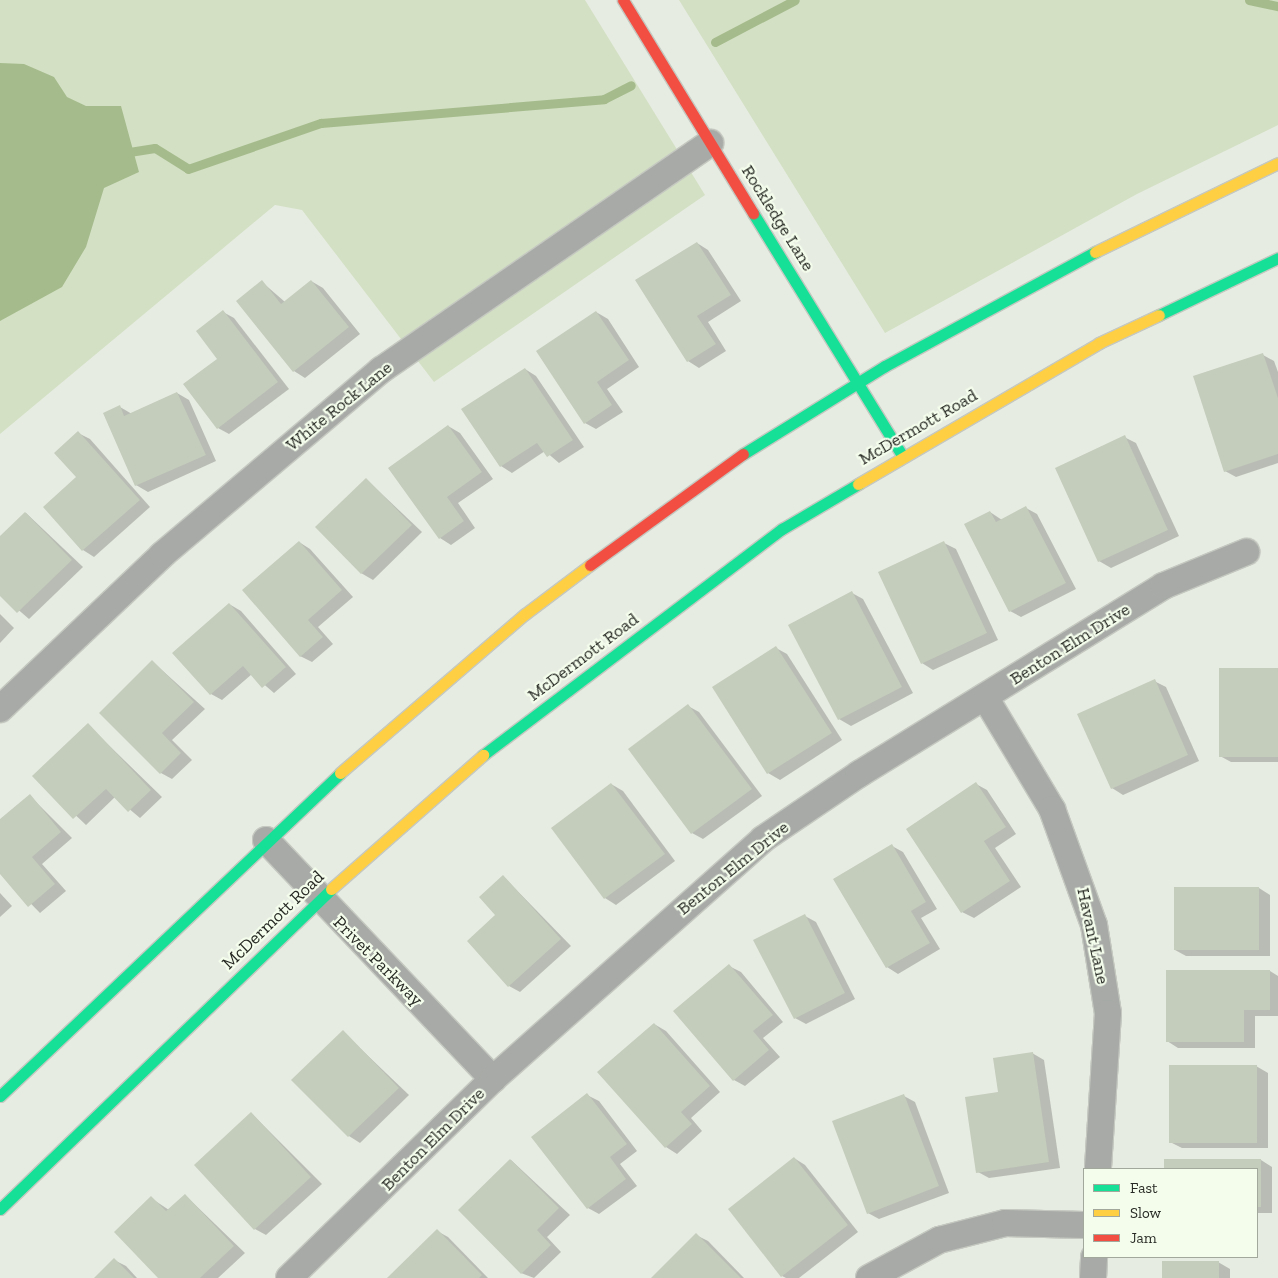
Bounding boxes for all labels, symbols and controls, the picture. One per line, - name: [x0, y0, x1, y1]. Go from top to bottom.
- street label: Rockledge Lane: [737, 161, 819, 275]
- street label: White Rock Lane: [282, 357, 396, 455]
- street label: McDermott Road: [855, 384, 981, 470]
- street label: Benton Elm Drive: [1006, 598, 1134, 690]
- street label: McDermott Road: [523, 608, 643, 706]
- street label: Benton Elm Drive: [673, 816, 793, 920]
- street label: McDermott Road: [218, 866, 328, 974]
- street label: Havant Lane: [1072, 886, 1114, 986]
- street label: Privet Parkway: [329, 912, 427, 1010]
- street label: Benton Elm Drive: [377, 1083, 489, 1195]
- legend: [1083, 1168, 1258, 1258]
- text: Fast: [1130, 1179, 1158, 1197]
- text: Slow: [1130, 1204, 1161, 1222]
- text: Jam: [1130, 1229, 1157, 1247]

